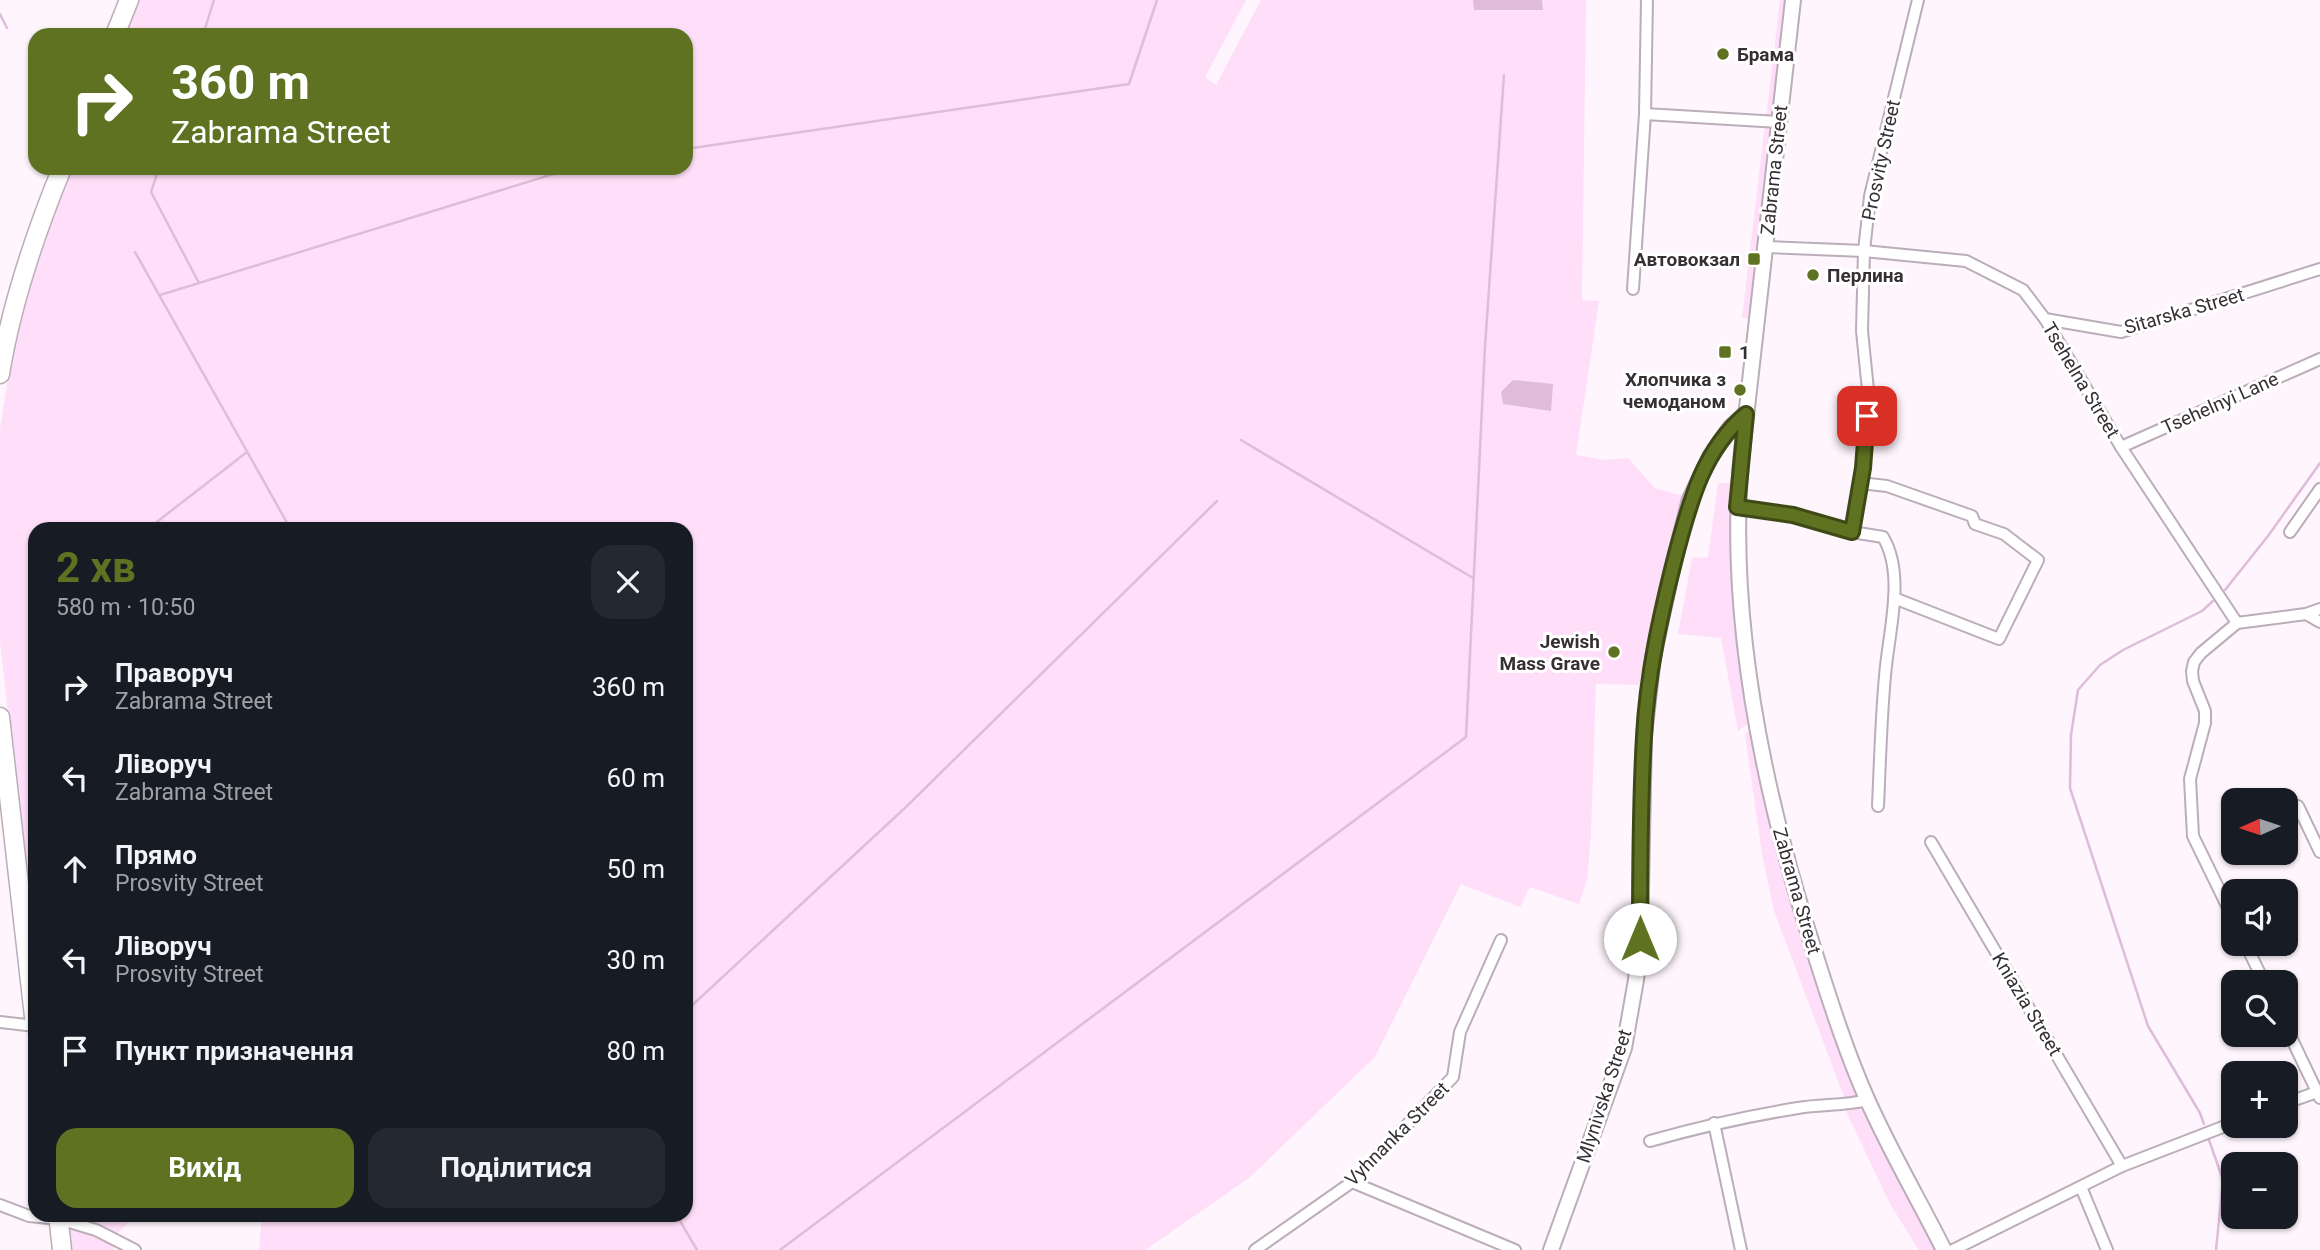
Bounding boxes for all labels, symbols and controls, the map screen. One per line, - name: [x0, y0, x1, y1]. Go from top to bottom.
- place label: Брама: [1737, 43, 1794, 66]
- marker: Брама: [1715, 46, 1731, 62]
- text: 360 m: [171, 54, 310, 111]
- icon: right: [56, 56, 147, 147]
- street label: Prosvity Street: [1857, 98, 1905, 222]
- street label: Zabrama Street: [1756, 104, 1792, 236]
- text: Zabrama Street: [171, 113, 391, 151]
- place label: Автовокзал: [1634, 248, 1740, 271]
- marker: Автовокзал: [1746, 251, 1762, 267]
- place label: Перлина: [1827, 264, 1904, 287]
- marker: Перлина: [1805, 267, 1821, 283]
- street label: Sitarska Street: [2121, 283, 2247, 339]
- street label: Tsehelna Street: [2037, 318, 2125, 442]
- place label: 1: [1739, 341, 1750, 364]
- marker: 1: [1717, 344, 1733, 360]
- street label: Tsehelnyi Lane: [2158, 367, 2282, 439]
- place label: Хлопчика з чемоданом: [1623, 368, 1726, 413]
- marker: Хлопчика з чемоданом: [1732, 382, 1748, 398]
- pin: [1837, 386, 1897, 446]
- icon: arrive: [1848, 397, 1886, 435]
- text: 2 хв: [56, 543, 136, 592]
- button: close: [591, 545, 665, 619]
- text: 580 m · 10:50: [56, 594, 195, 621]
- place label: Jewish Mass Grave: [1500, 630, 1600, 675]
- marker: Jewish Mass Grave: [1606, 644, 1622, 660]
- text: Праворуч: [115, 658, 233, 688]
- icon: right: [56, 668, 94, 706]
- text: 360 m: [592, 672, 665, 702]
- text: Zabrama Street: [115, 688, 273, 715]
- text: Ліворуч: [115, 749, 212, 779]
- icon: left: [56, 759, 94, 797]
- text: 60 m: [607, 763, 665, 793]
- text: Zabrama Street: [115, 779, 273, 806]
- north arrow: [2221, 788, 2298, 864]
- map controls: [2221, 788, 2298, 1229]
- street label: Zabrama Street: [1768, 825, 1826, 957]
- text: Прямо: [115, 840, 197, 870]
- icon: ahead: [56, 850, 94, 888]
- text: 50 m: [607, 854, 665, 884]
- text: Prosvity Street: [115, 870, 264, 897]
- button: sound: [2221, 879, 2298, 956]
- position arrow: [1603, 902, 1677, 976]
- text: Ліворуч: [115, 931, 212, 961]
- icon: left: [56, 941, 94, 979]
- text: 30 m: [607, 945, 665, 975]
- street label: Kniazia Street: [1987, 948, 2067, 1060]
- text: Prosvity Street: [115, 961, 264, 988]
- button: search: [2221, 970, 2298, 1047]
- street label: Mlynivska Street: [1572, 1026, 1636, 1166]
- icon: arrive: [56, 1032, 94, 1070]
- text: Пункт призначення: [115, 1036, 354, 1066]
- text: 80 m: [607, 1036, 665, 1066]
- button: +: [2221, 1061, 2298, 1138]
- street label: Vyhnanka Street: [1340, 1077, 1454, 1191]
- button: Вихід: [56, 1128, 354, 1208]
- button: Поділитися: [368, 1128, 665, 1208]
- button: −: [2221, 1152, 2298, 1229]

